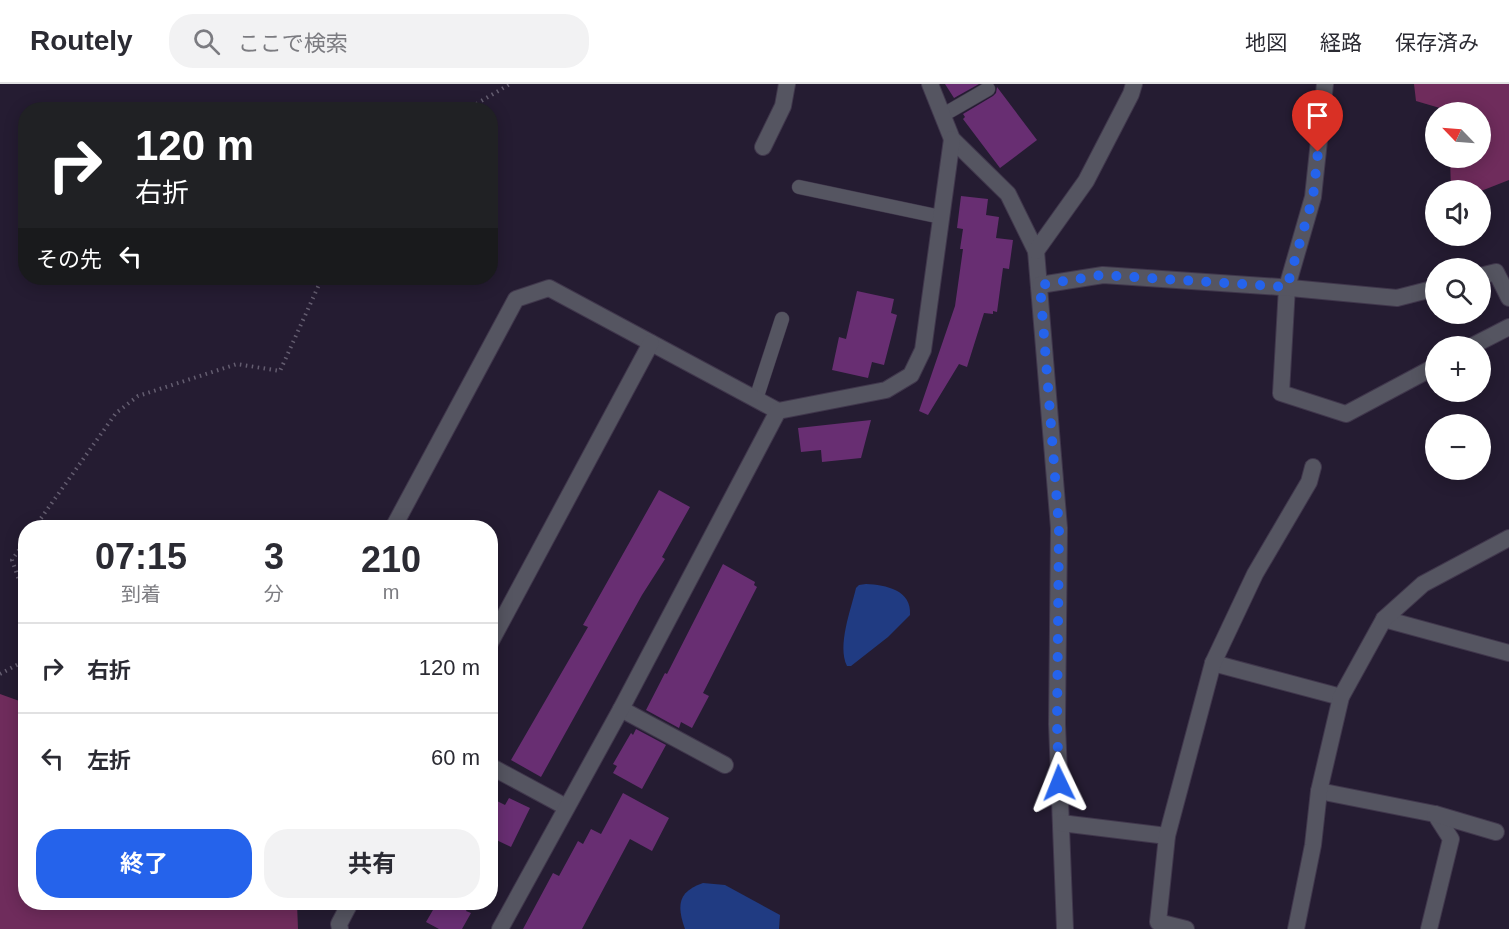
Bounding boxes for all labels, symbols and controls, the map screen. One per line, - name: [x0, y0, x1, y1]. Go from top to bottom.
- search box: [169, 14, 589, 68]
- text: Routely: [30, 25, 133, 56]
- icon: search: [190, 25, 223, 58]
- text: ここで検索: [238, 31, 348, 56]
- text: 地図: [1245, 31, 1287, 54]
- text: 経路: [1320, 31, 1362, 54]
- text: 保存済み: [1395, 31, 1479, 54]
- pin: [1292, 90, 1343, 152]
- icon: arrive: [1301, 99, 1334, 132]
- north arrow: [1425, 102, 1491, 168]
- map controls: [1425, 102, 1491, 480]
- text: 120 m: [135, 122, 254, 169]
- icon: right: [36, 126, 114, 204]
- text: 右折: [135, 178, 189, 208]
- button: sound: [1425, 180, 1491, 246]
- icon: left: [114, 240, 147, 273]
- text: その先: [36, 247, 102, 272]
- button: search: [1425, 258, 1491, 324]
- button: +: [1425, 336, 1491, 402]
- button: −: [1425, 414, 1491, 480]
- text: 07:15: [95, 536, 187, 577]
- text: 3: [264, 536, 284, 577]
- text: 210: [361, 539, 421, 580]
- text: m: [383, 581, 399, 603]
- text: 到着: [121, 583, 161, 605]
- text: 分: [264, 583, 284, 605]
- icon: right: [36, 652, 69, 685]
- text: 120 m: [419, 655, 480, 680]
- text: 右折: [87, 658, 131, 683]
- icon: left: [36, 742, 69, 775]
- text: 60 m: [431, 745, 480, 770]
- text: 左折: [87, 748, 131, 773]
- position arrow: [1027, 751, 1091, 815]
- button: 終了: [36, 829, 252, 898]
- button: 共有: [264, 829, 480, 898]

